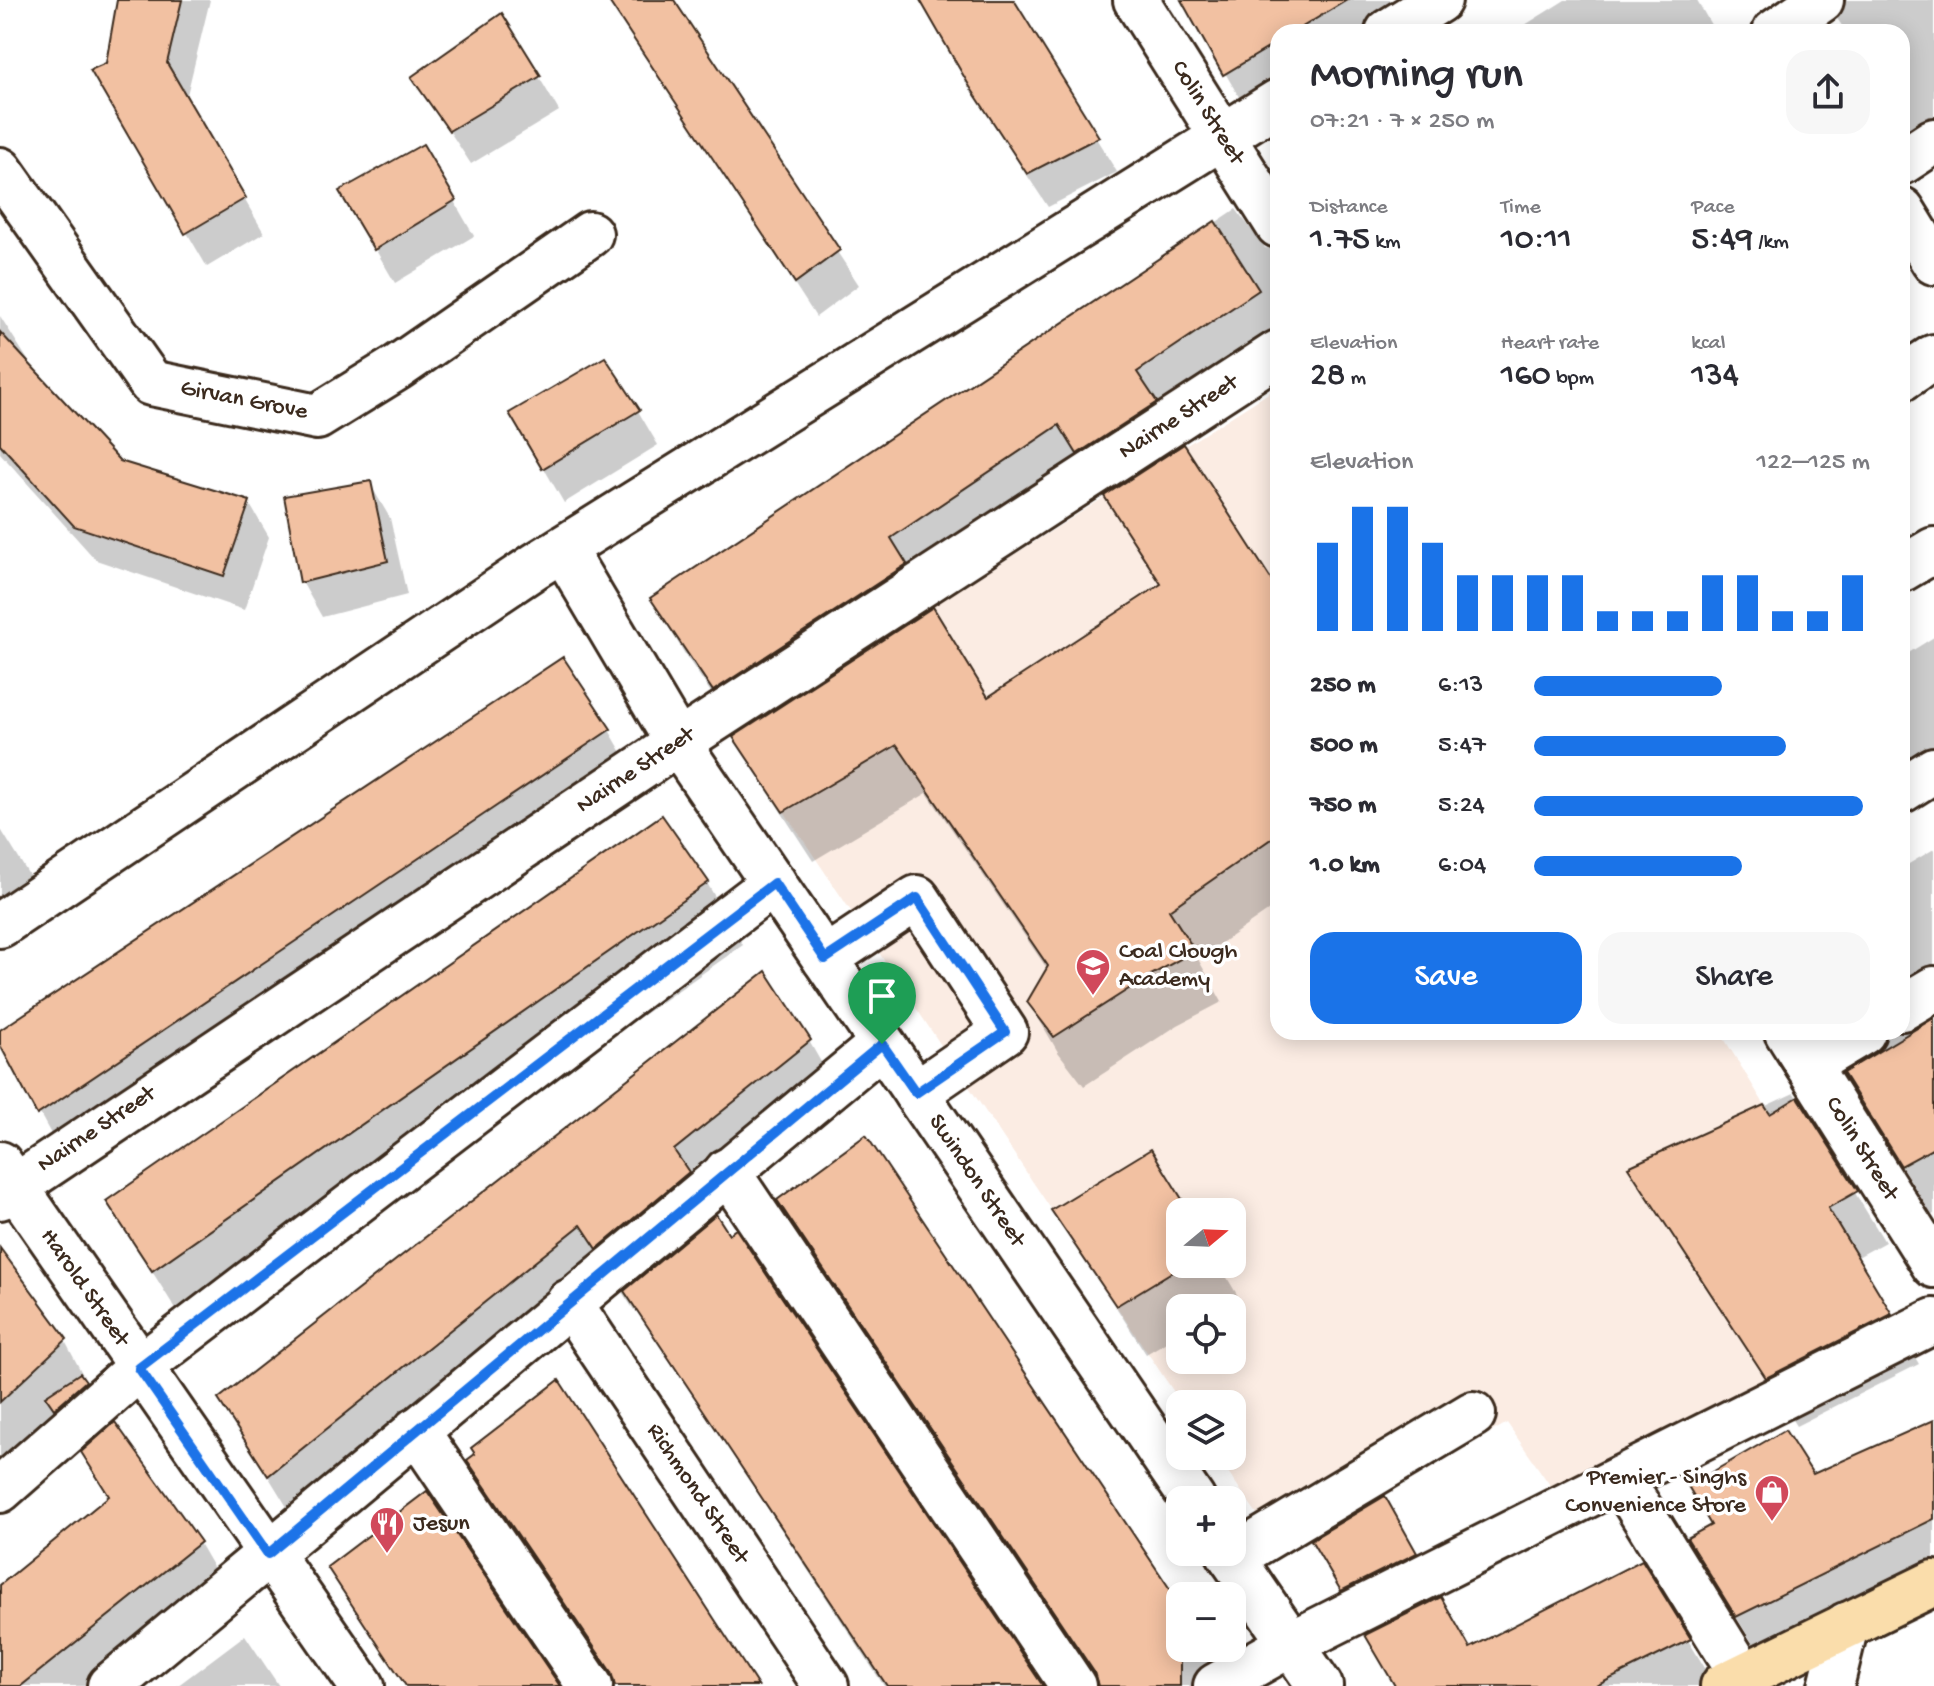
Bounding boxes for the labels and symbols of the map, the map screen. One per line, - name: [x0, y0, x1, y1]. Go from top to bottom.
- street label: Colin Street: [1164, 56, 1251, 172]
- street label: Nairne Street: [1114, 368, 1246, 467]
- street label: Girvan Grove: [178, 374, 311, 428]
- street label: Nairne Street: [571, 720, 702, 821]
- place label: Coal Clough Academy: [1119, 938, 1237, 995]
- school or university icon: Coal Clough Academy: [1074, 947, 1112, 997]
- pin: [848, 962, 916, 1044]
- street label: Nairne Street: [32, 1079, 163, 1180]
- street label: Colin Street: [1818, 1092, 1905, 1208]
- street label: Swindon Street: [921, 1109, 1032, 1255]
- north arrow: [1166, 1198, 1246, 1278]
- street label: Harold Street: [33, 1224, 136, 1354]
- street label: Richmond Street: [639, 1418, 756, 1572]
- place label: Premier - Singhs Convenience Store: [1565, 1464, 1747, 1521]
- shop icon: Premier - Singhs Convenience Store: [1753, 1473, 1791, 1523]
- restaurant icon: Jesun: [368, 1505, 406, 1555]
- place label: Jesun: [413, 1510, 470, 1539]

